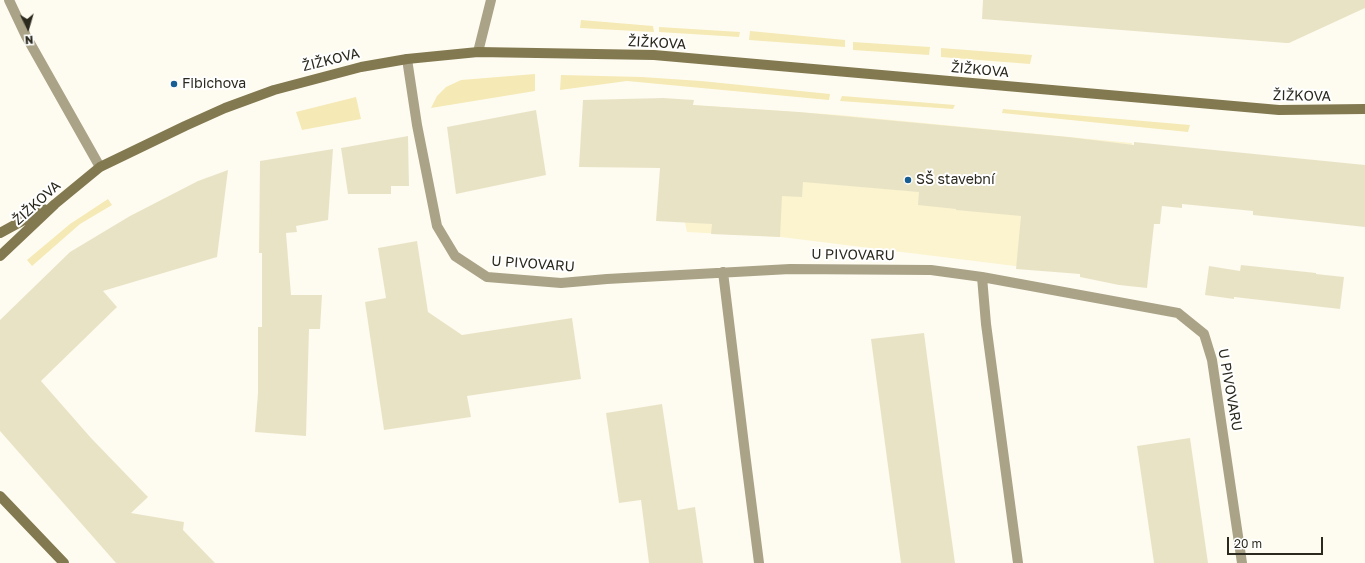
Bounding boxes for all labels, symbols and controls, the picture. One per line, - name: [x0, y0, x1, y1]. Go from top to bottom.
- north arrow: [8, 8, 48, 48]
- street label: ŽIŽKOVA: [628, 33, 686, 53]
- text: N: [24, 34, 34, 47]
- street label: ŽIŽKOVA: [301, 45, 361, 75]
- street label: ŽIŽKOVA: [950, 59, 1010, 81]
- place label: Fibichova: [182, 76, 246, 92]
- marker: Fibichova: [169, 79, 179, 89]
- street label: ŽIŽKOVA: [1273, 87, 1331, 105]
- place label: SŠ stavební: [916, 172, 995, 188]
- marker: SŠ stavební: [903, 175, 913, 185]
- street label: ŽIŽKOVA: [10, 177, 64, 229]
- street label: U PIVOVARU: [811, 246, 895, 264]
- street label: U PIVOVARU: [491, 253, 575, 275]
- street label: U PIVOVARU: [1214, 347, 1246, 433]
- scale bar: [1229, 529, 1325, 555]
- text: 20 m: [1234, 536, 1262, 551]

